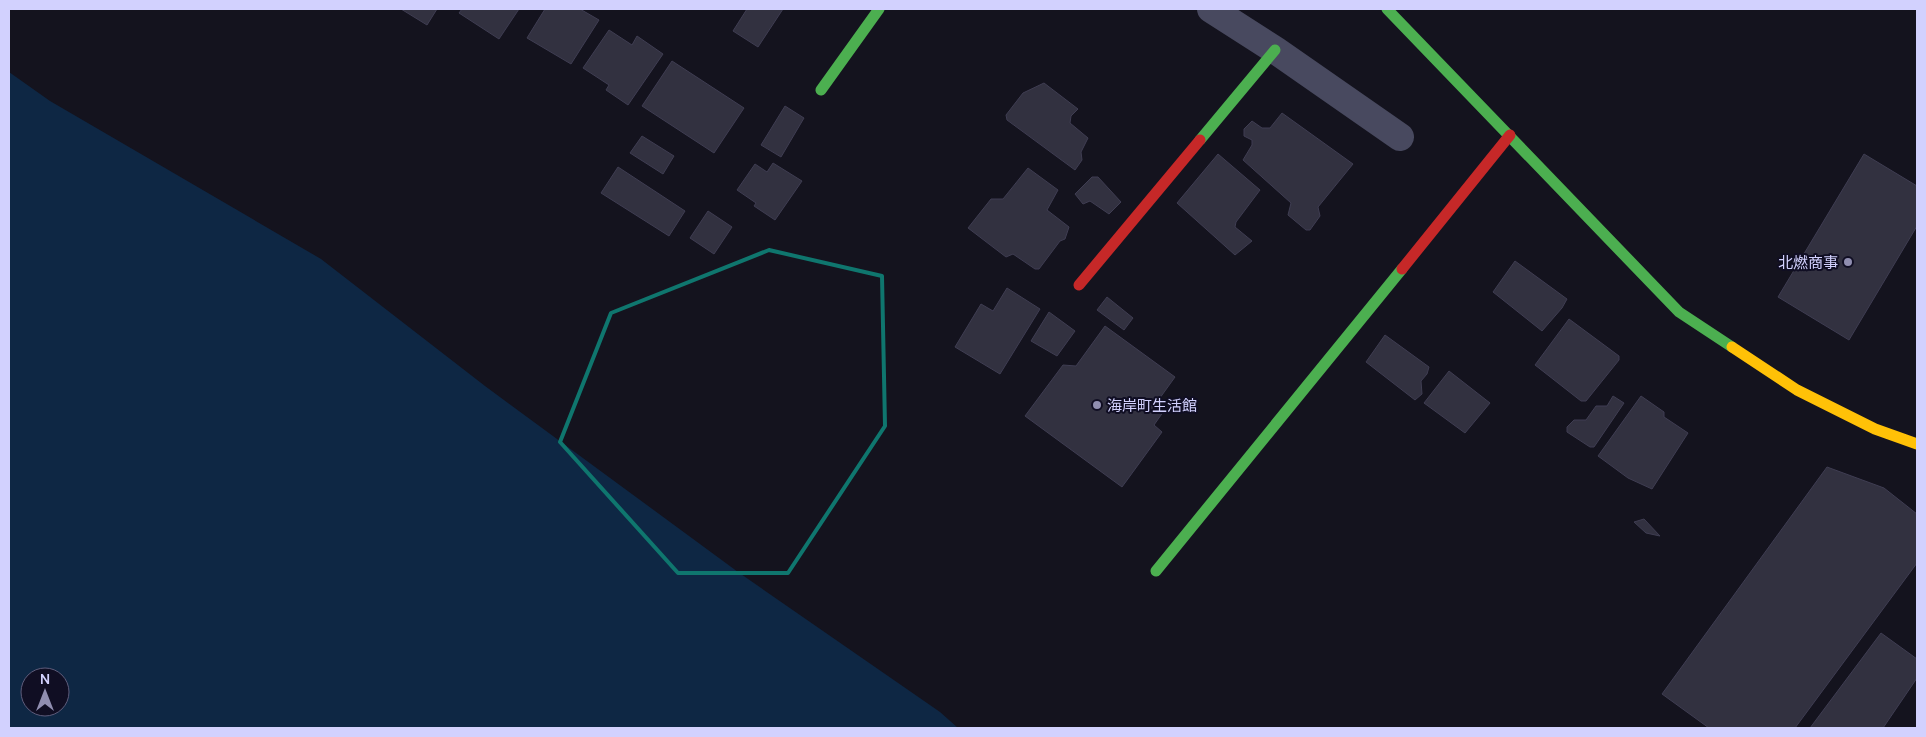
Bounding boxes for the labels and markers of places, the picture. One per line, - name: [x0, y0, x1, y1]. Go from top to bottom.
- place label: 北燃商事: [1778, 252, 1838, 273]
- marker: 北燃商事: [1842, 256, 1854, 268]
- place label: 海岸町生活館: [1107, 395, 1197, 416]
- marker: 海岸町生活館: [1091, 399, 1103, 411]

